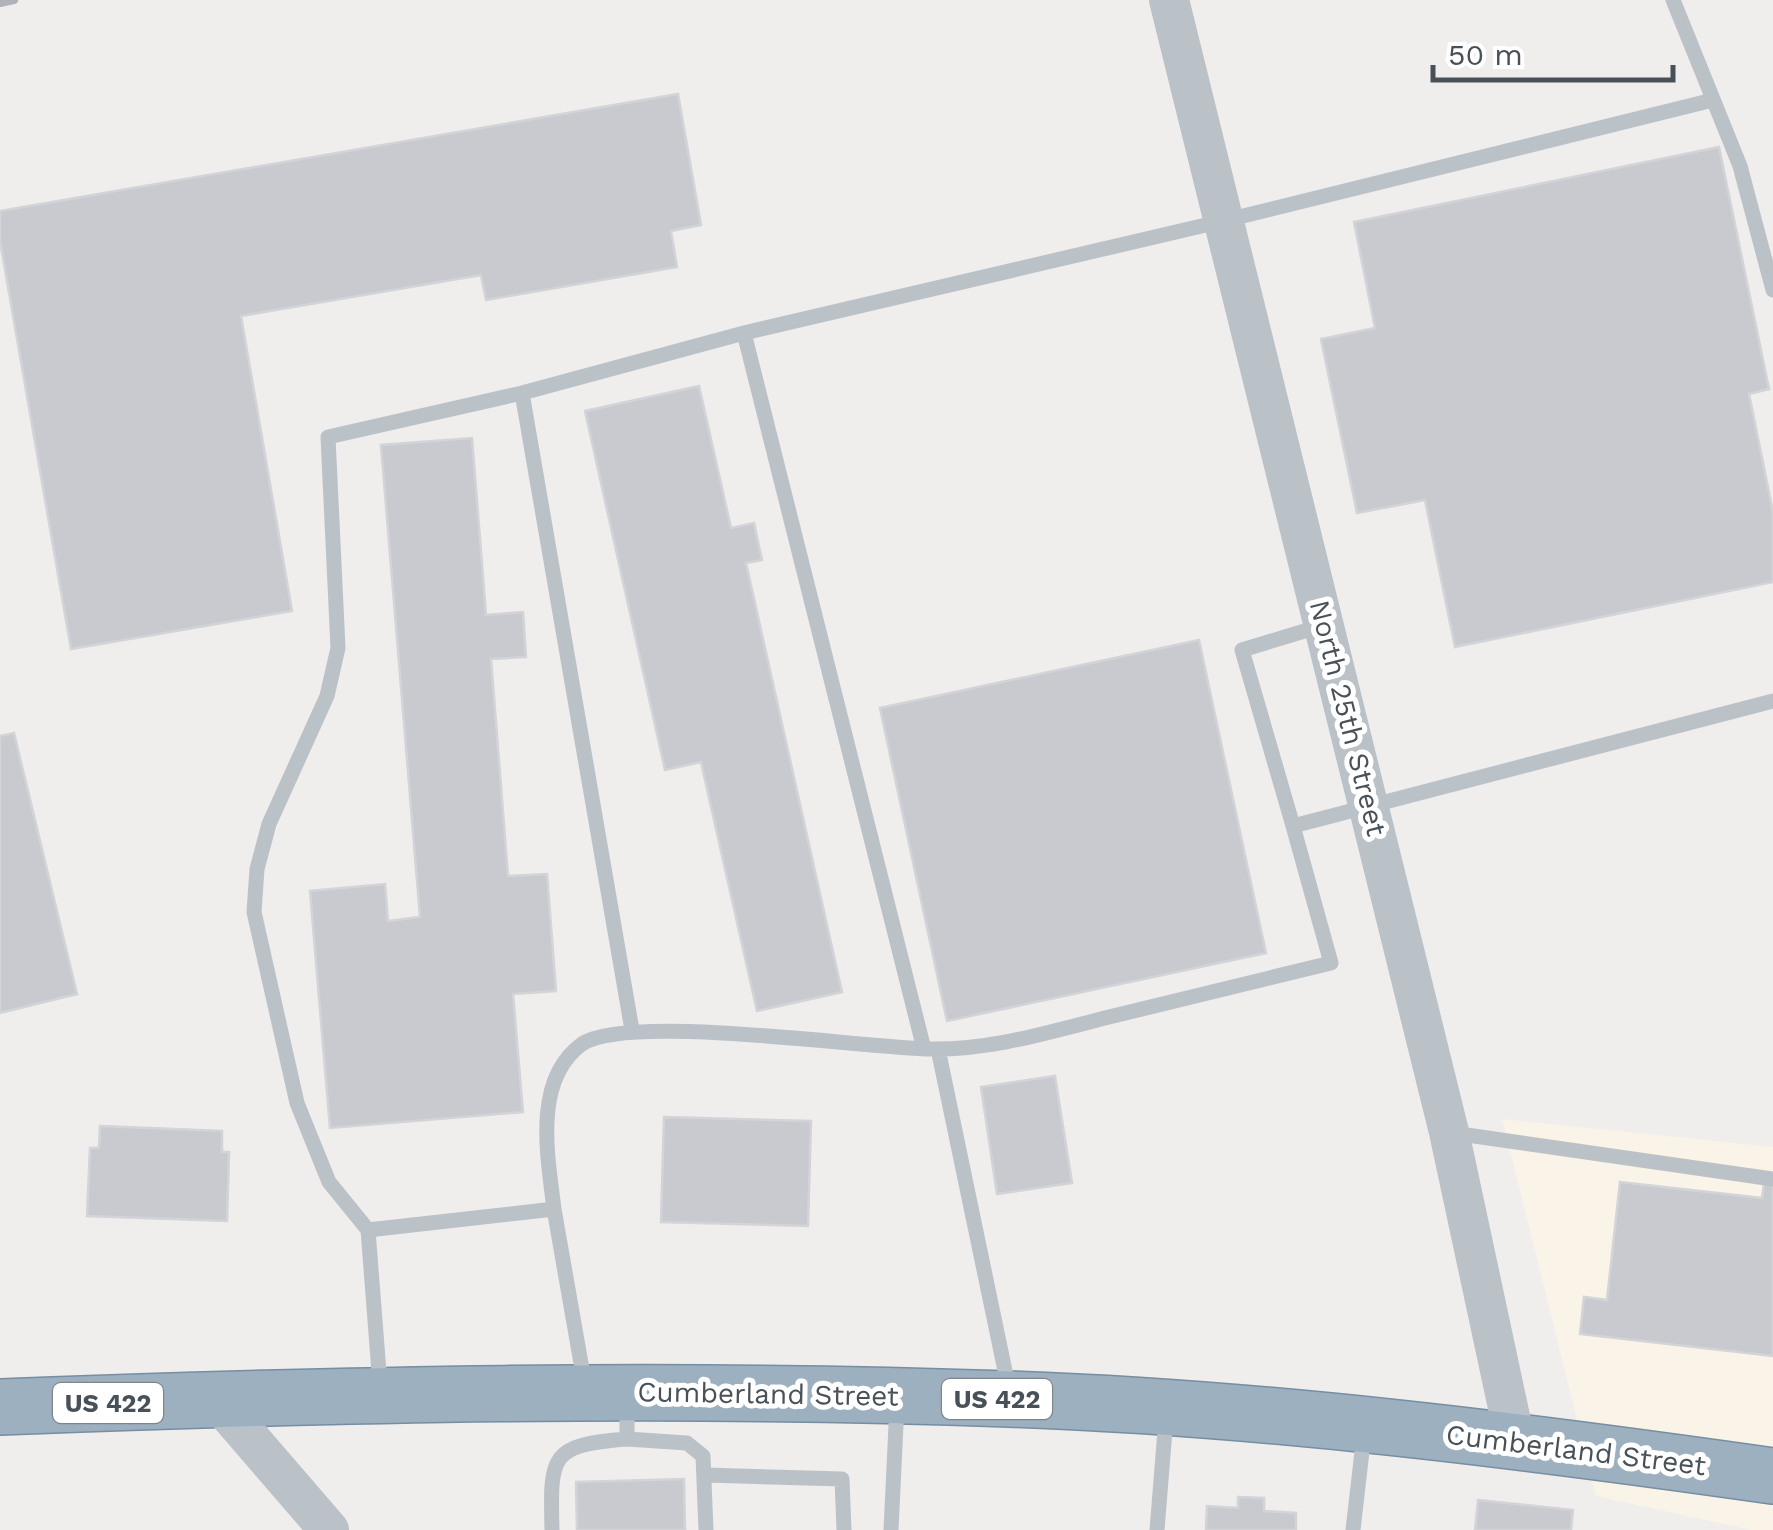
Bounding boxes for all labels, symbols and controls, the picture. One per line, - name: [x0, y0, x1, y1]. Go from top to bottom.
- scale bar: [1433, 20, 1673, 82]
- text: 50 m: [1448, 37, 1523, 72]
- street label: North 25th Street: [1303, 597, 1393, 840]
- street label: Cumberland Street: [637, 1375, 899, 1413]
- road number: US 422: [942, 1379, 1052, 1419]
- road number: US 422: [53, 1383, 163, 1423]
- street label: Cumberland Street: [1444, 1418, 1708, 1482]

